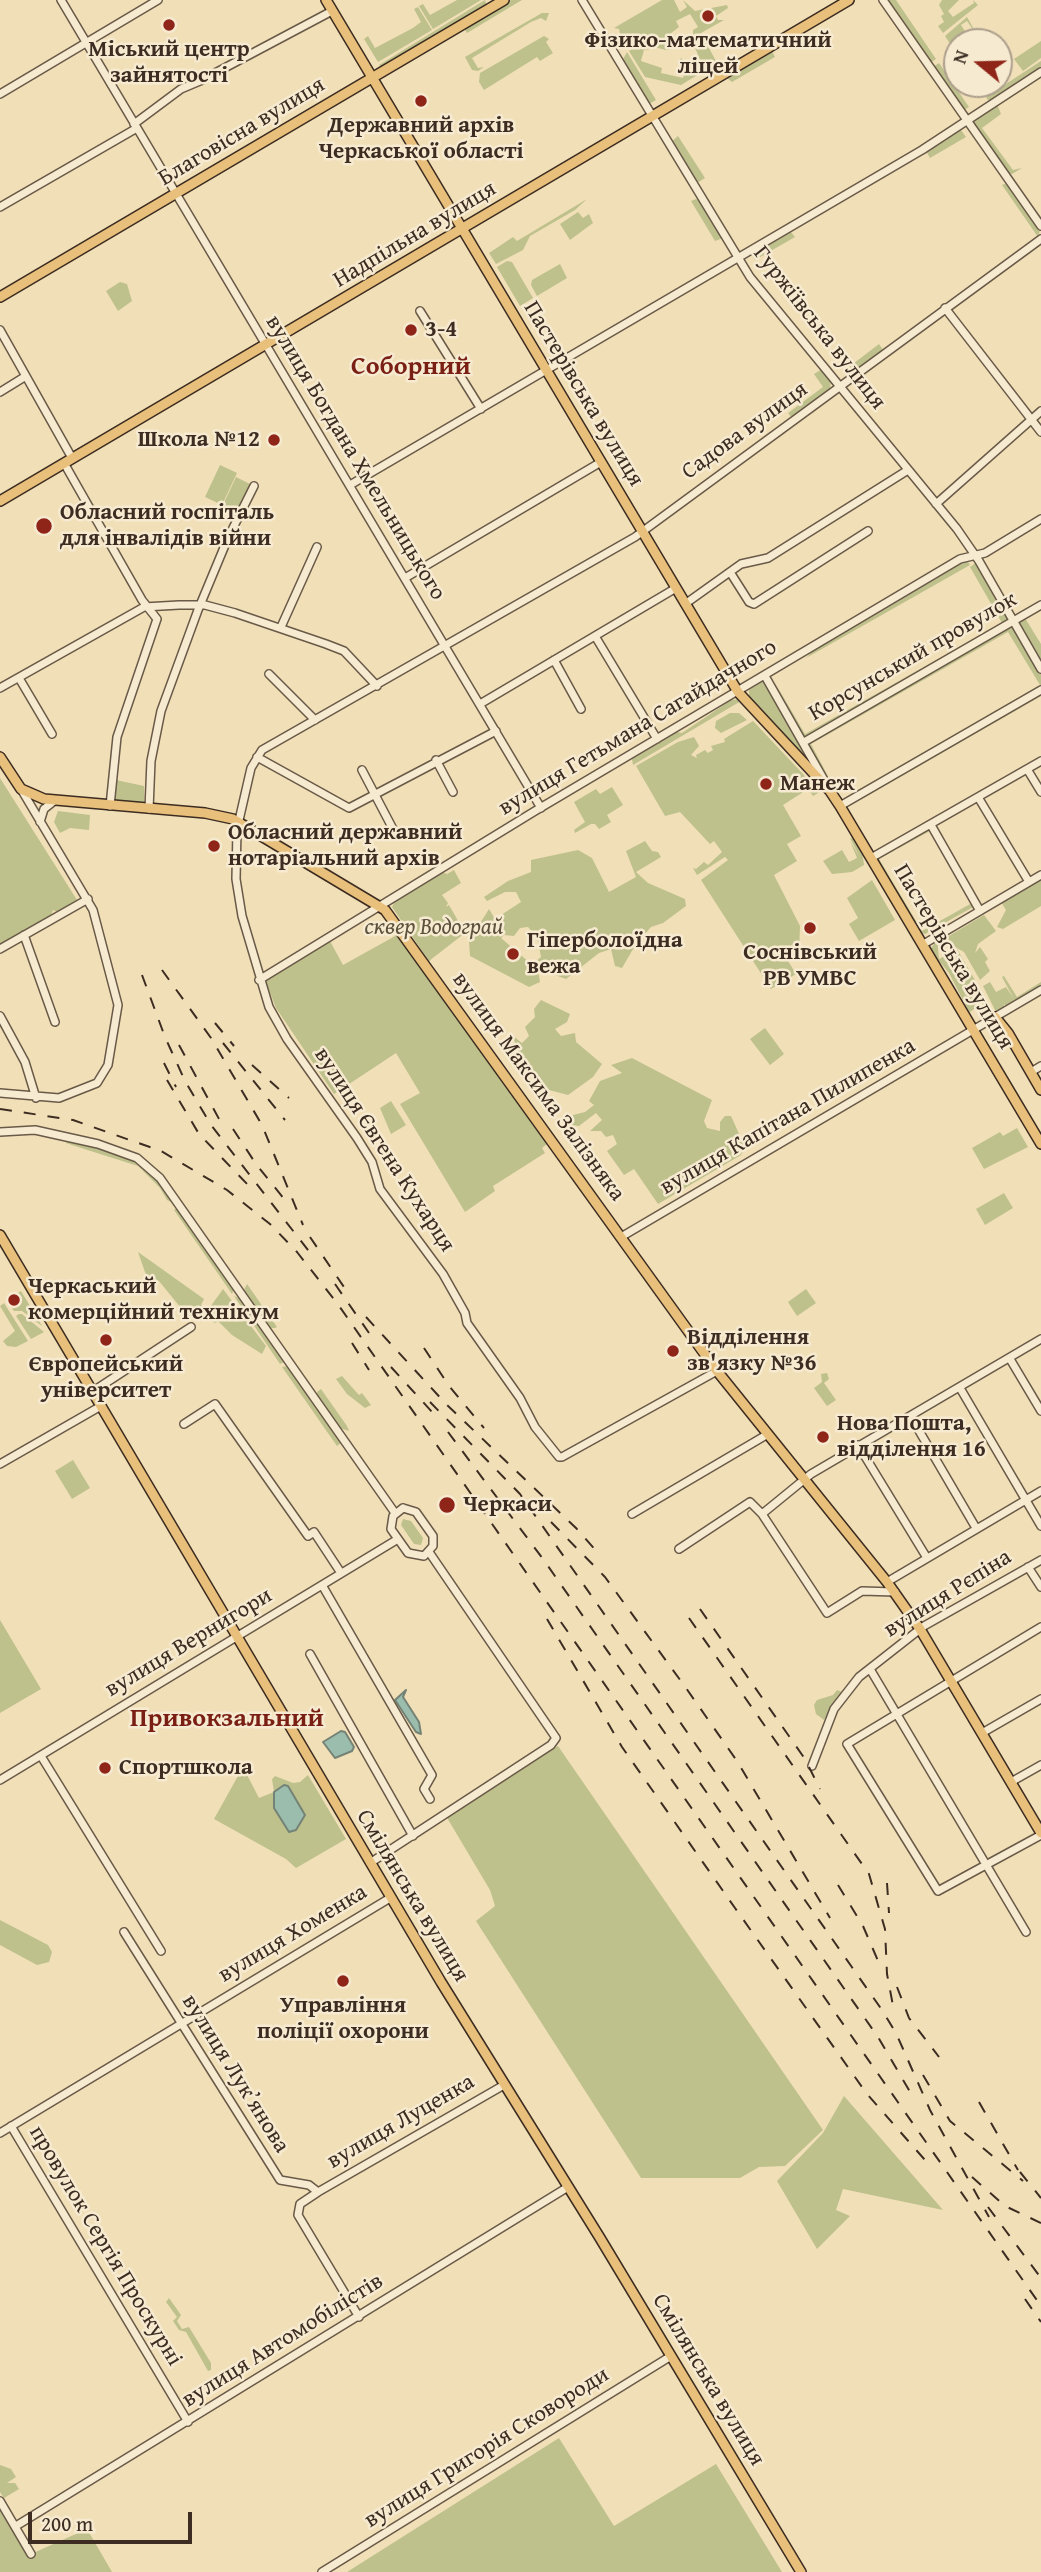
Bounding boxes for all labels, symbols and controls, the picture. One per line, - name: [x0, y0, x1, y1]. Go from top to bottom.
- marker: Фізико-математичний ліцей: [700, 8, 716, 24]
- marker: Міський центр зайнятості: [161, 17, 177, 33]
- place label: Фізико-математичний ліцей: [584, 27, 832, 81]
- north arrow: [943, 28, 1013, 98]
- place label: Міський центр зайнятості: [88, 36, 250, 90]
- text: N: [945, 46, 975, 67]
- street label: Благовісна вулиця: [154, 71, 330, 193]
- marker: Державний архів Черкаської області: [413, 93, 429, 109]
- place label: Державний архів Черкаської області: [318, 112, 524, 166]
- street label: Надпільна вулиця: [329, 176, 501, 294]
- street label: Гуржіївська вулиця: [747, 241, 891, 415]
- street label: Пастерівська вулиця: [517, 296, 649, 492]
- street label: вулиця Богдана Хмельницького: [259, 311, 451, 605]
- place label: 3-4: [425, 316, 457, 344]
- marker: 3-4: [403, 322, 419, 338]
- district label: Соборний: [351, 351, 471, 383]
- street label: Садова вулиця: [677, 376, 813, 486]
- place label: Школа №12: [138, 426, 260, 454]
- marker: Школа №12: [266, 432, 282, 448]
- place label: Обласний госпіталь для інвалідів війни: [60, 499, 274, 553]
- marker: Обласний госпіталь для інвалідів війни: [34, 516, 54, 536]
- street label: Корсунський провулок: [804, 586, 1022, 728]
- street label: вулиця Гетьмана Сагайдачного: [494, 634, 782, 822]
- place label: Манеж: [780, 770, 855, 798]
- marker: Манеж: [758, 776, 774, 792]
- place label: Обласний державний нотаріальний архів: [228, 819, 462, 873]
- marker: Обласний державний нотаріальний архів: [206, 838, 222, 854]
- street label: Пастерівська вулиця: [887, 859, 1019, 1055]
- park label: сквер Водограй: [365, 914, 503, 942]
- marker: Соснівський РВ УМВС: [802, 920, 818, 936]
- place label: Гіперболоїдна вежа: [527, 927, 683, 981]
- place label: Соснівський РВ УМВС: [743, 939, 877, 993]
- marker: Гіперболоїдна вежа: [505, 946, 521, 962]
- street label: вулиця Максима Залізняка: [446, 967, 630, 1207]
- street label: вулиця Капітана Пилипенка: [656, 1033, 920, 1201]
- street label: вулиця Євгена Кухарця: [307, 1042, 461, 1258]
- place label: Черкаський комерційний технікум: [28, 1273, 279, 1327]
- marker: Черкаський комерційний технікум: [6, 1292, 22, 1308]
- place label: Відділення зв'язку №36: [687, 1324, 816, 1378]
- marker: Європейський університет: [98, 1332, 114, 1348]
- marker: Відділення зв'язку №36: [665, 1343, 681, 1359]
- place label: Європейський університет: [29, 1351, 183, 1405]
- place label: Нова Пошта, відділення 16: [837, 1410, 986, 1464]
- marker: Нова Пошта, відділення 16: [815, 1429, 831, 1445]
- place label: Черкаси: [463, 1491, 552, 1519]
- marker: Черкаси: [437, 1495, 457, 1515]
- street label: вулиця Рєпіна: [879, 1544, 1017, 1644]
- street label: вулиця Вернигори: [101, 1582, 277, 1704]
- district label: Привокзальний: [130, 1703, 324, 1735]
- place label: Спортшкола: [119, 1754, 253, 1782]
- marker: Спортшкола: [97, 1760, 113, 1776]
- street label: Смілянська вулиця: [350, 1805, 474, 1987]
- street label: вулиця Хоменка: [214, 1879, 372, 1989]
- marker: Управління поліції охорони: [335, 1973, 351, 1989]
- street label: вулиця Лукʼянова: [175, 1990, 295, 2158]
- place label: Управління поліції охорони: [257, 1992, 429, 2046]
- street label: вулиця Луценка: [322, 2069, 480, 2175]
- street label: провулок Сергія Проскурні: [22, 2121, 188, 2371]
- street label: вулиця Автомобілістів: [177, 2268, 389, 2414]
- street label: Смілянська вулиця: [646, 2289, 770, 2471]
- street label: вулиця Григорія Сковороди: [360, 2361, 614, 2535]
- scale bar: [32, 2498, 196, 2542]
- text: 200 m: [41, 2508, 93, 2539]

